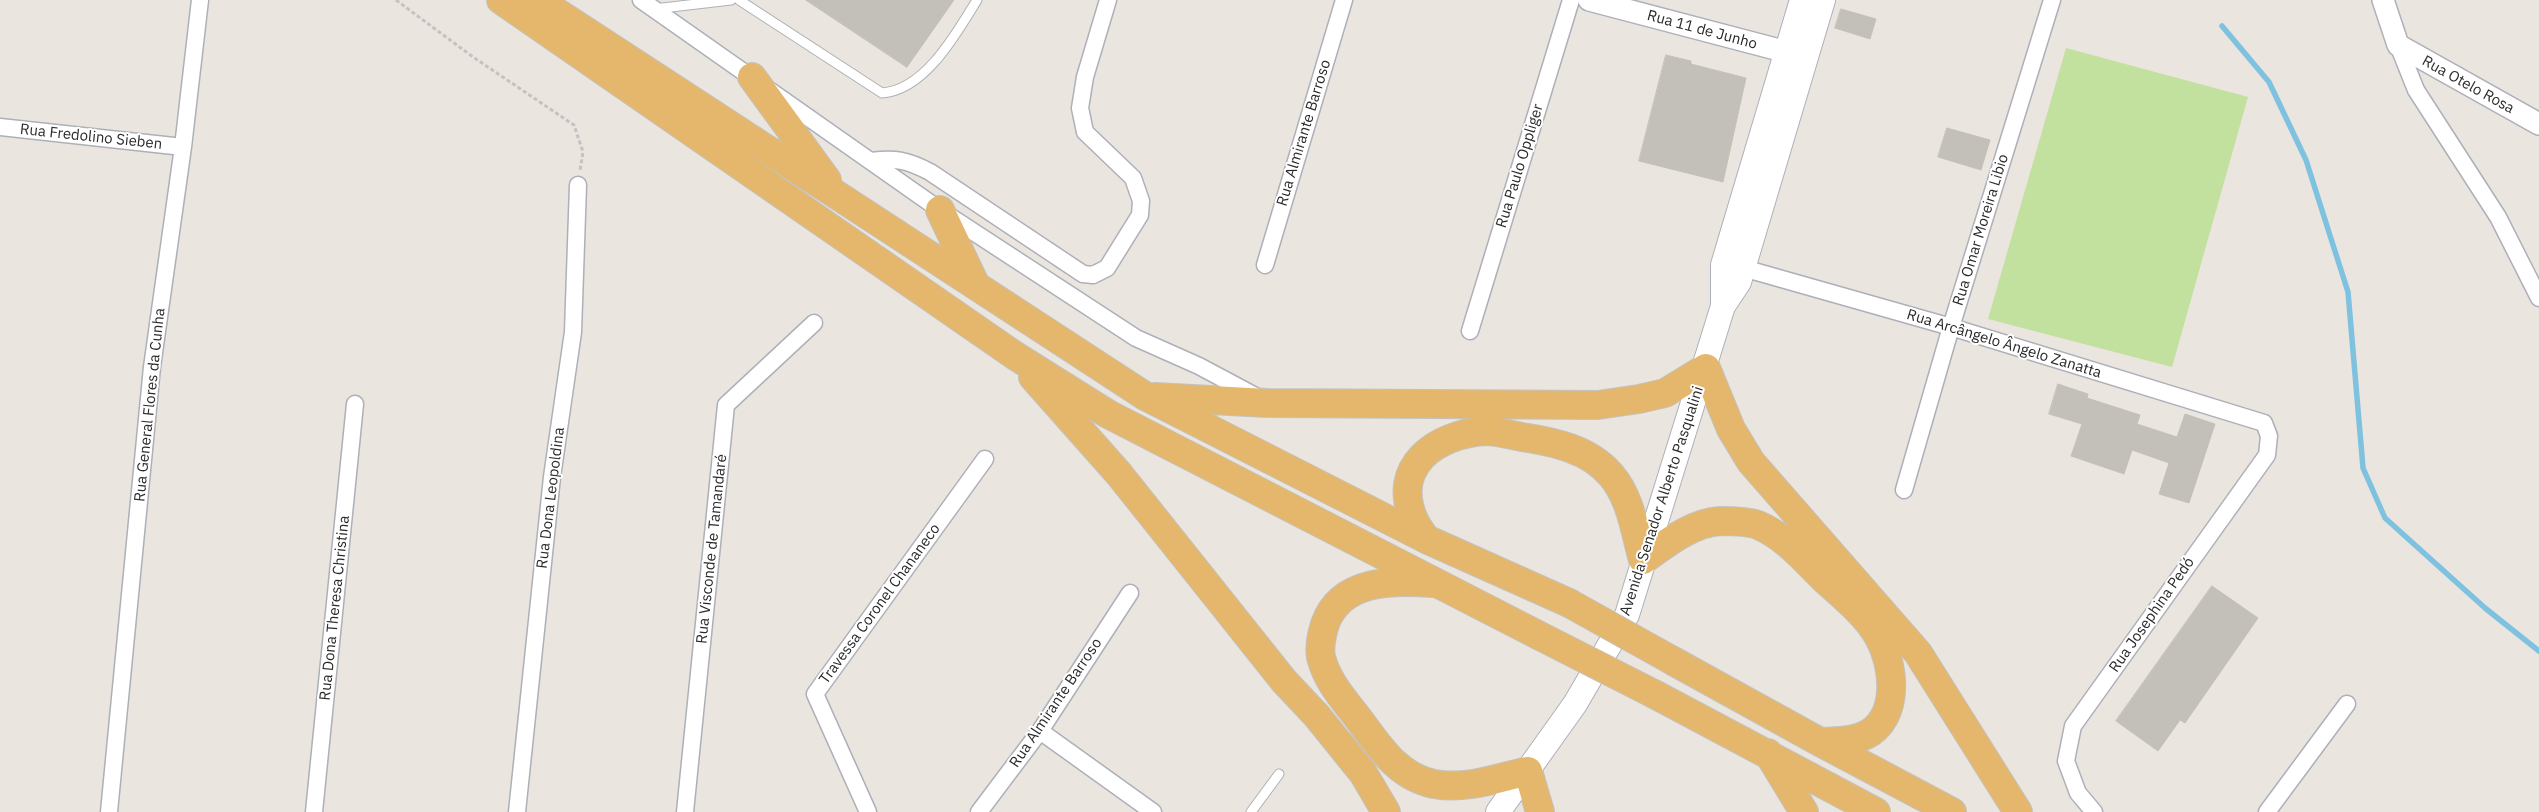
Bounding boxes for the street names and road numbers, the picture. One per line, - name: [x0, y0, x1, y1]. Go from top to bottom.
- street label: Rua 11 de Junho: [1645, 7, 1759, 53]
- street label: Rua Otelo Rosa: [2419, 52, 2517, 118]
- street label: Rua Almirante Barroso: [1273, 58, 1335, 208]
- street label: Rua Paulo Oppliger: [1493, 102, 1547, 230]
- street label: Rua Fredolino Sieben: [19, 121, 163, 153]
- street label: Rua Omar Moreira Libio: [1949, 152, 2013, 308]
- street label: Rua Arcângelo Ângelo Zanatta: [1904, 306, 2104, 382]
- street label: Rua General Flores da Cunha: [131, 307, 169, 503]
- street label: Avenida Senador Alberto Pasqualini: [1616, 384, 1708, 618]
- street label: Rua Dona Leopoldina: [533, 426, 569, 570]
- street label: Rua Visconde de Tamandaré: [693, 453, 731, 645]
- street label: Rua Dona Theresa Christina: [316, 515, 354, 701]
- street label: Travessa Coronel Chananeco: [816, 520, 944, 688]
- street label: Rua Josephina Pedó: [2106, 554, 2198, 676]
- street label: Rua Almirante Barroso: [1006, 635, 1106, 771]

